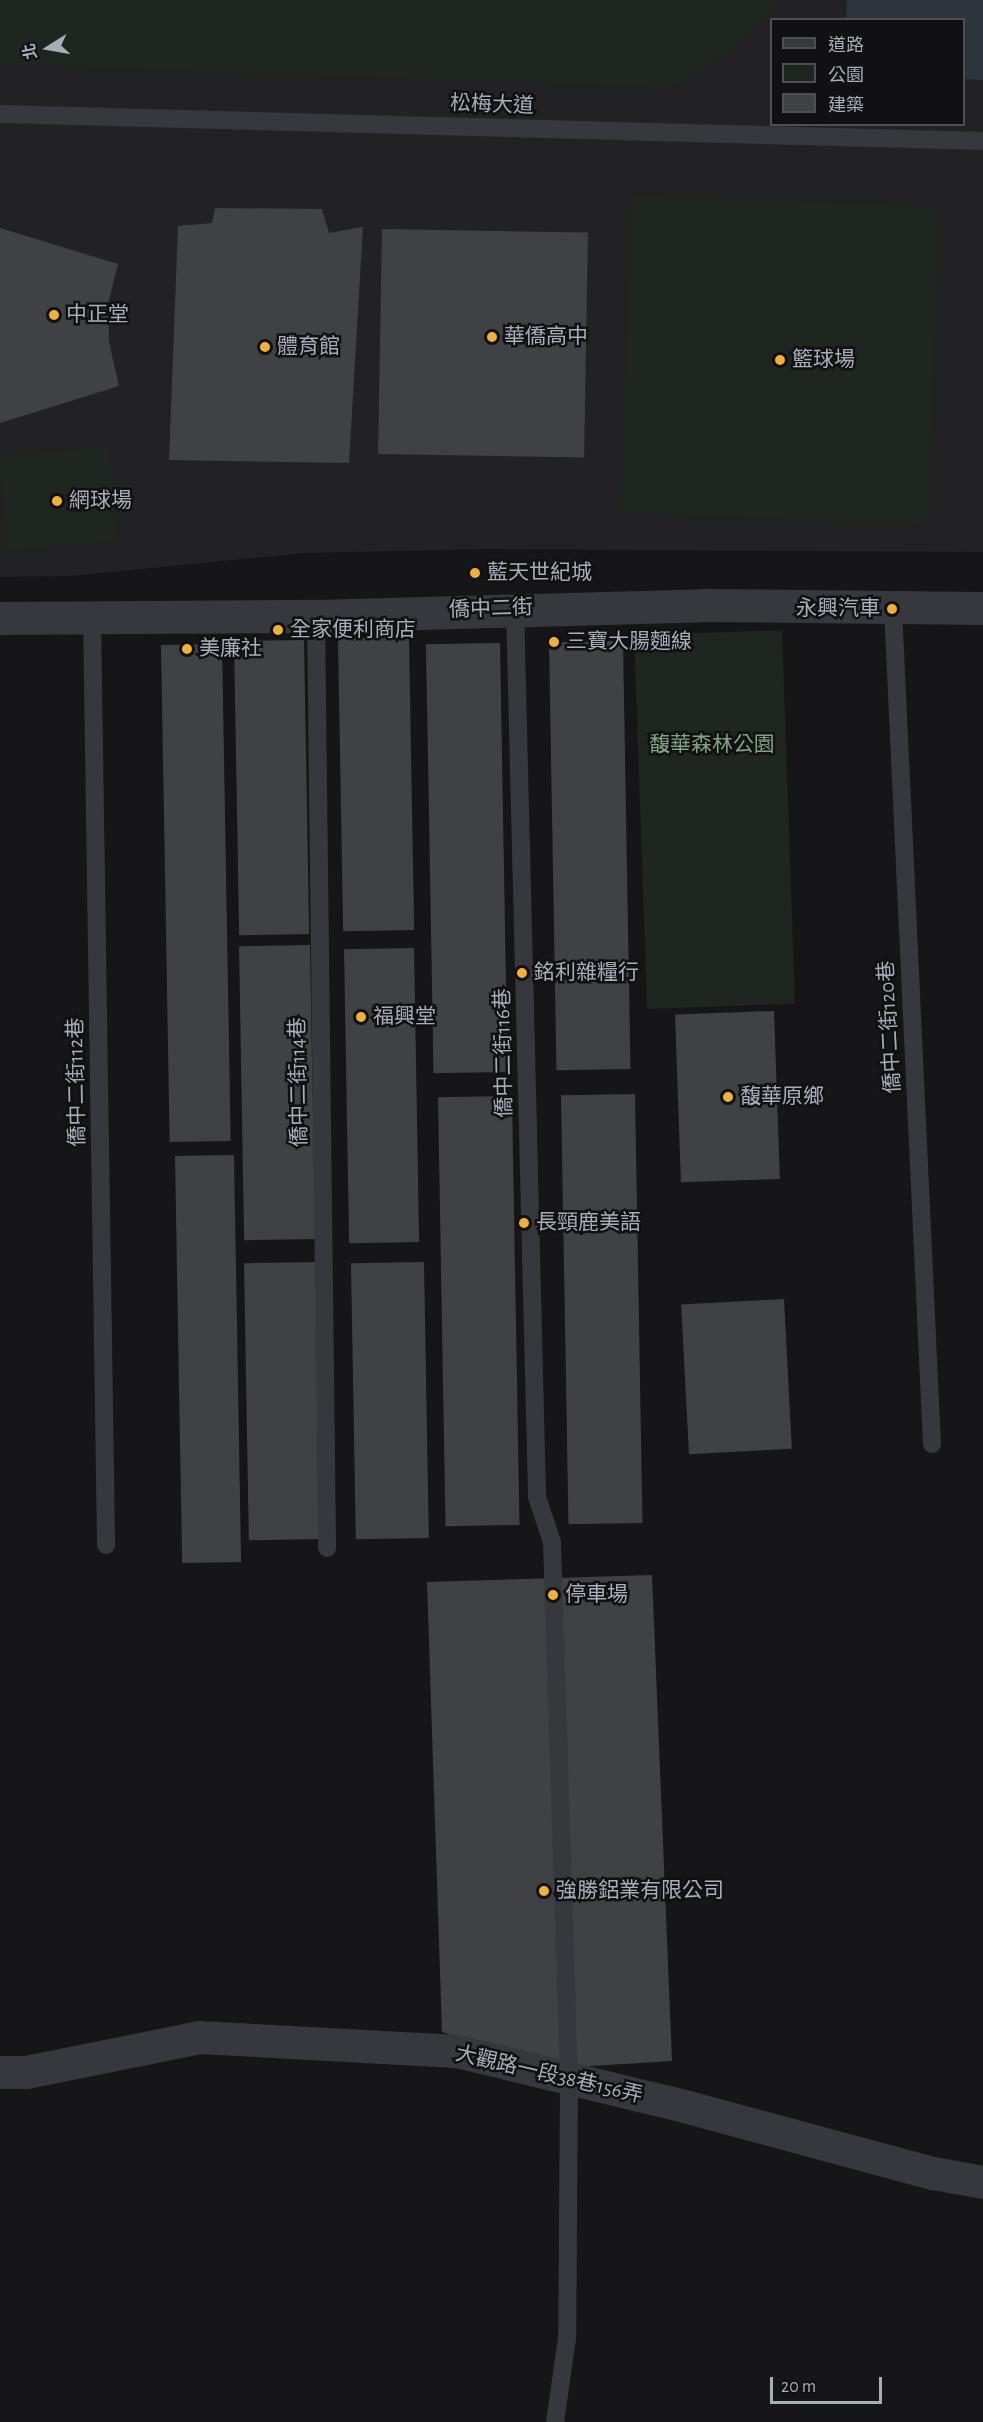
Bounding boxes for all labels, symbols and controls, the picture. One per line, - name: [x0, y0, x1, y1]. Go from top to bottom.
- north arrow: [18, 18, 78, 78]
- legend: [770, 18, 965, 126]
- text: 道路: [828, 37, 864, 55]
- text: 北: [21, 42, 40, 61]
- text: 公園: [828, 67, 864, 85]
- street label: 松梅大道: [450, 91, 534, 119]
- text: 建築: [828, 97, 864, 115]
- place label: 中正堂: [66, 302, 129, 328]
- marker: 中正堂: [47, 308, 61, 322]
- place label: 華僑高中: [504, 324, 588, 350]
- marker: 華僑高中: [485, 330, 499, 344]
- place label: 體育館: [277, 334, 340, 360]
- marker: 體育館: [258, 340, 272, 354]
- place label: 籃球場: [792, 347, 855, 373]
- marker: 籃球場: [773, 353, 787, 367]
- place label: 網球場: [69, 488, 132, 514]
- marker: 網球場: [50, 494, 64, 508]
- place label: 藍天世紀城: [487, 560, 592, 586]
- marker: 藍天世紀城: [468, 566, 482, 580]
- street label: 僑中二街: [449, 595, 533, 623]
- place label: 永興汽車: [796, 596, 880, 622]
- marker: 永興汽車: [885, 602, 899, 616]
- place label: 全家便利商店: [290, 617, 416, 643]
- marker: 全家便利商店: [271, 623, 285, 637]
- place label: 三寶大腸麵線: [566, 629, 692, 655]
- marker: 三寶大腸麵線: [547, 635, 561, 649]
- place label: 美廉社: [199, 636, 262, 662]
- marker: 美廉社: [180, 642, 194, 656]
- park label: 馥華森林公園: [649, 732, 775, 758]
- place label: 銘利雜糧行: [534, 960, 639, 986]
- street label: 僑中二街120巷: [874, 960, 906, 1094]
- marker: 銘利雜糧行: [515, 966, 529, 980]
- street label: 僑中二街116巷: [490, 988, 518, 1118]
- place label: 福興堂: [373, 1004, 436, 1030]
- marker: 福興堂: [354, 1010, 368, 1024]
- street label: 僑中二街112巷: [63, 1017, 91, 1147]
- street label: 僑中二街114巷: [285, 1017, 313, 1147]
- place label: 馥華原鄉: [740, 1084, 824, 1110]
- marker: 馥華原鄉: [721, 1090, 735, 1104]
- place label: 長頸鹿美語: [536, 1210, 641, 1236]
- marker: 長頸鹿美語: [517, 1216, 531, 1230]
- place label: 停車場: [565, 1582, 628, 1608]
- marker: 停車場: [546, 1588, 560, 1602]
- place label: 強勝鋁業有限公司: [556, 1878, 724, 1904]
- marker: 強勝鋁業有限公司: [537, 1884, 551, 1898]
- street label: 大觀路一段38巷156弄: [453, 2041, 645, 2109]
- scale bar: [773, 2365, 886, 2403]
- text: 20 m: [781, 2378, 816, 2396]

